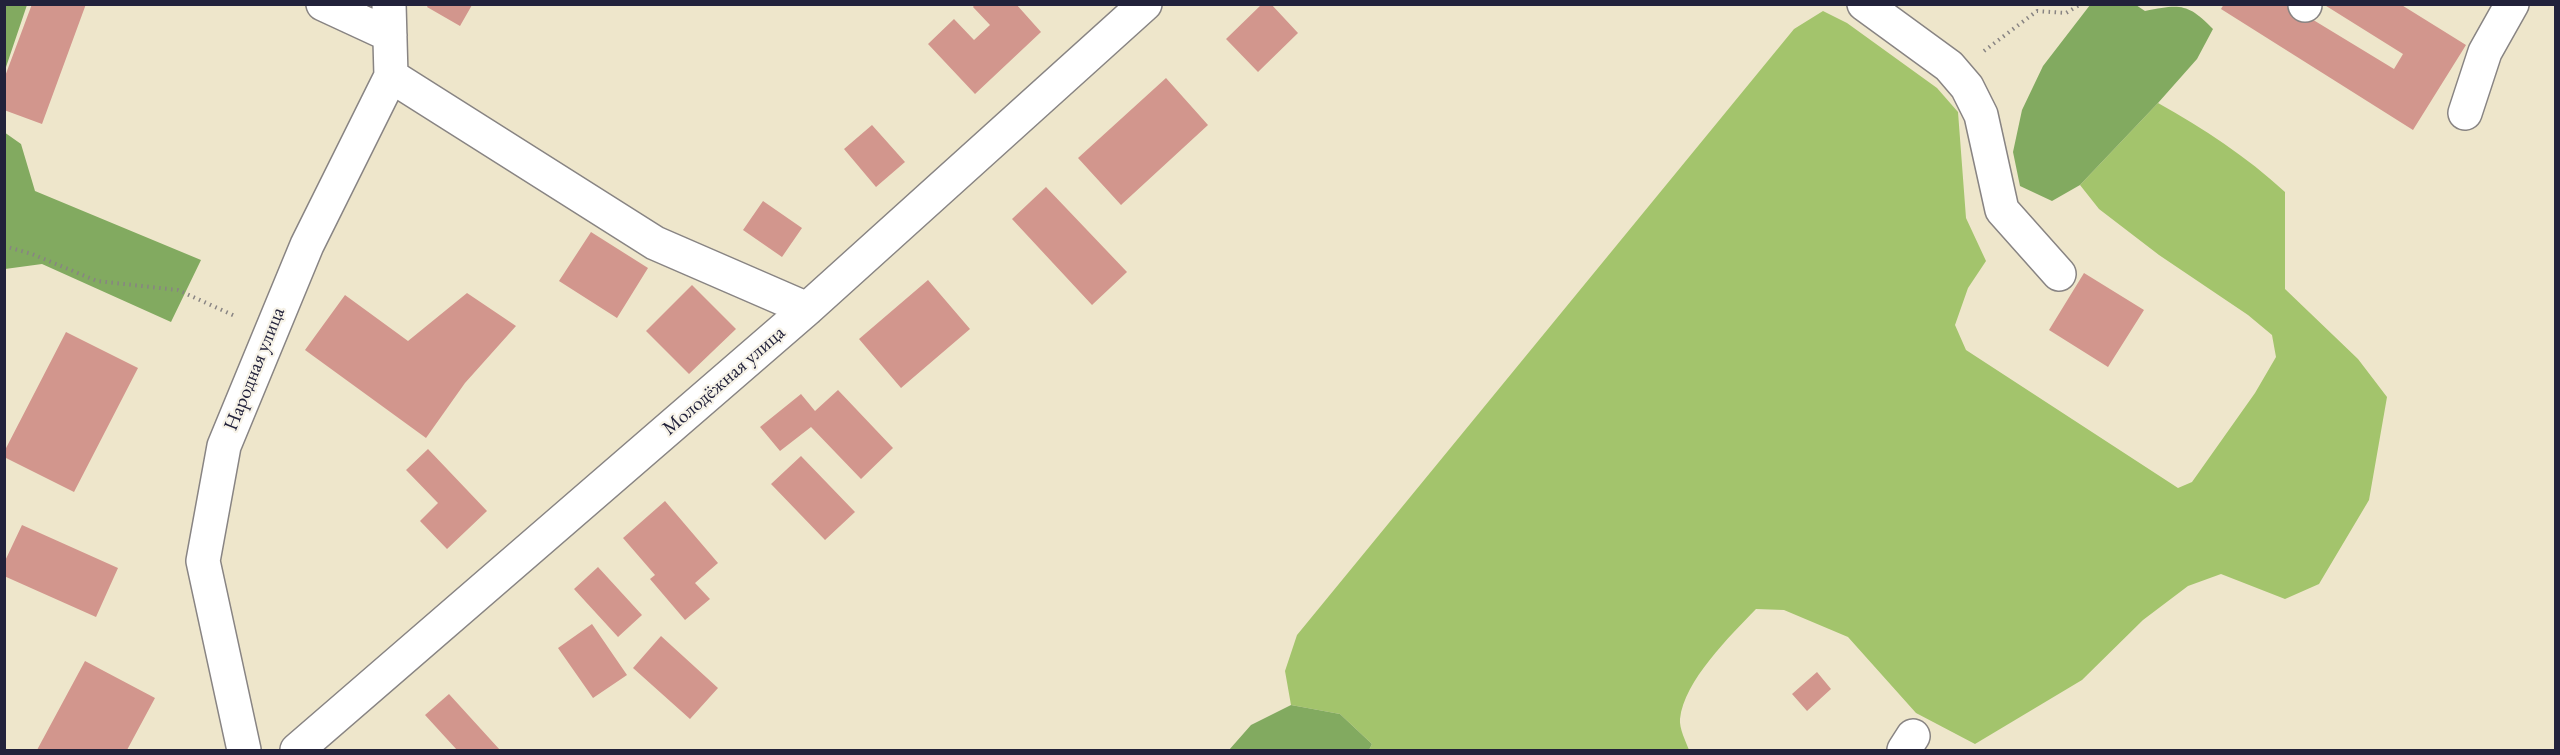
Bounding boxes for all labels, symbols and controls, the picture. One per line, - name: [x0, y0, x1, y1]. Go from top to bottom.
- street label: Народная улица: [219, 304, 291, 434]
- street label: Молодёжная улица: [658, 321, 790, 441]

